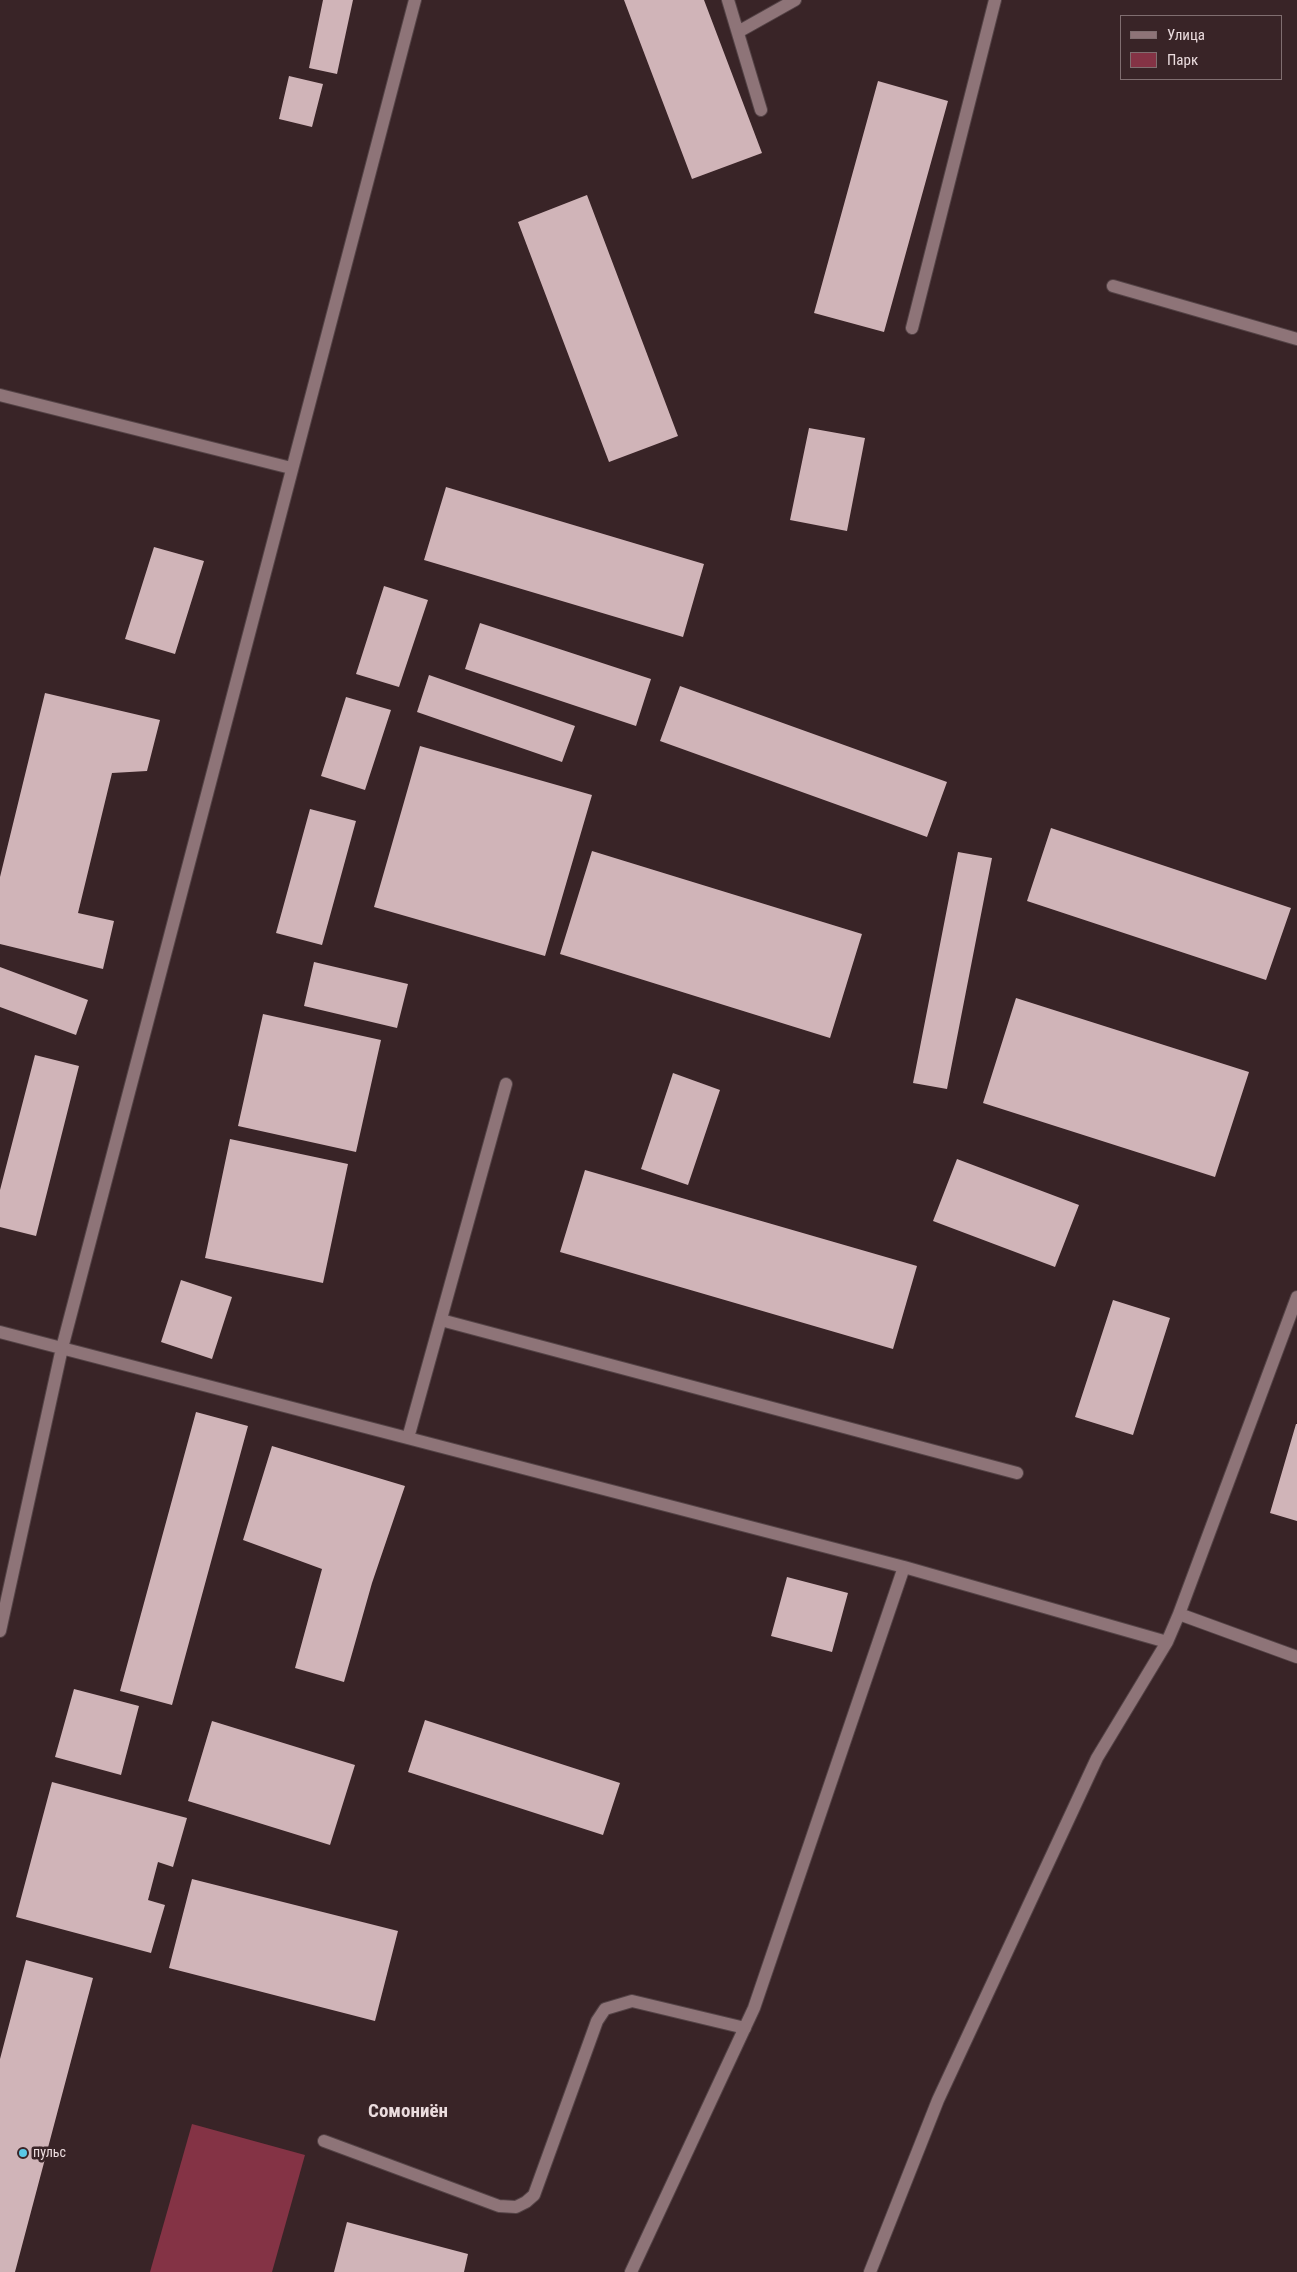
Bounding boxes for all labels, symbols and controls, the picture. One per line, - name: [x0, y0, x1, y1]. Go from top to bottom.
- legend: [1120, 15, 1282, 80]
- text: Улица: [1167, 26, 1205, 44]
- text: Парк: [1167, 51, 1198, 69]
- district label: Сомониён: [368, 2101, 448, 2123]
- place label: пульс: [33, 2145, 66, 2161]
- marker: пульс: [17, 2147, 29, 2159]

